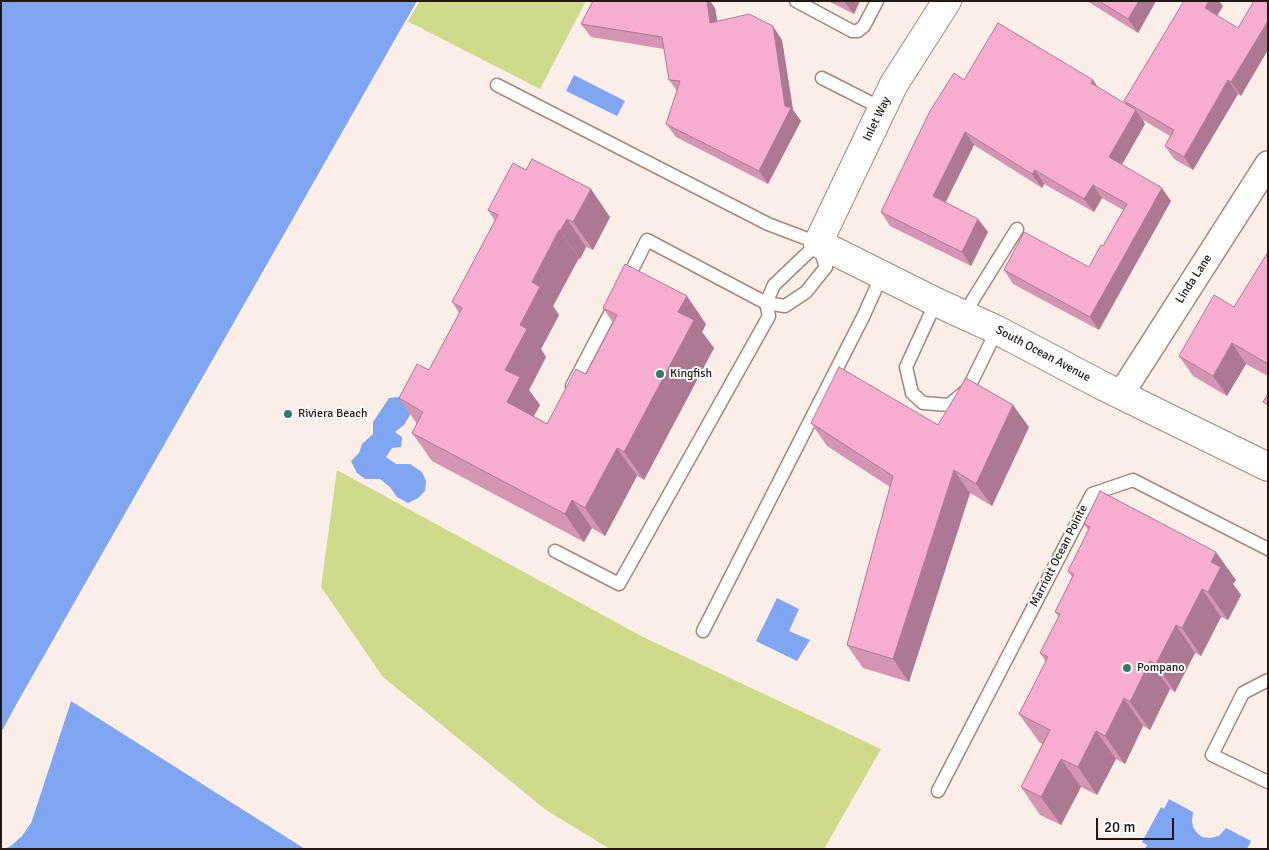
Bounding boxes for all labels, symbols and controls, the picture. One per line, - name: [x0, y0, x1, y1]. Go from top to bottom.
- street label: Inlet Way: [860, 94, 894, 144]
- street label: Linda Lane: [1173, 252, 1215, 306]
- street label: South Ocean Avenue: [993, 323, 1093, 385]
- place label: Kingfish: [670, 367, 712, 381]
- marker: Kingfish: [654, 368, 666, 380]
- place label: Riviera Beach: [298, 407, 367, 421]
- marker: Riviera Beach: [282, 408, 294, 420]
- street label: Marriott Ocean Pointe: [1027, 503, 1091, 609]
- place label: Pompano: [1137, 661, 1185, 675]
- marker: Pompano: [1121, 662, 1133, 674]
- scale bar: [1099, 808, 1176, 840]
- text: 20 m: [1104, 818, 1135, 836]

